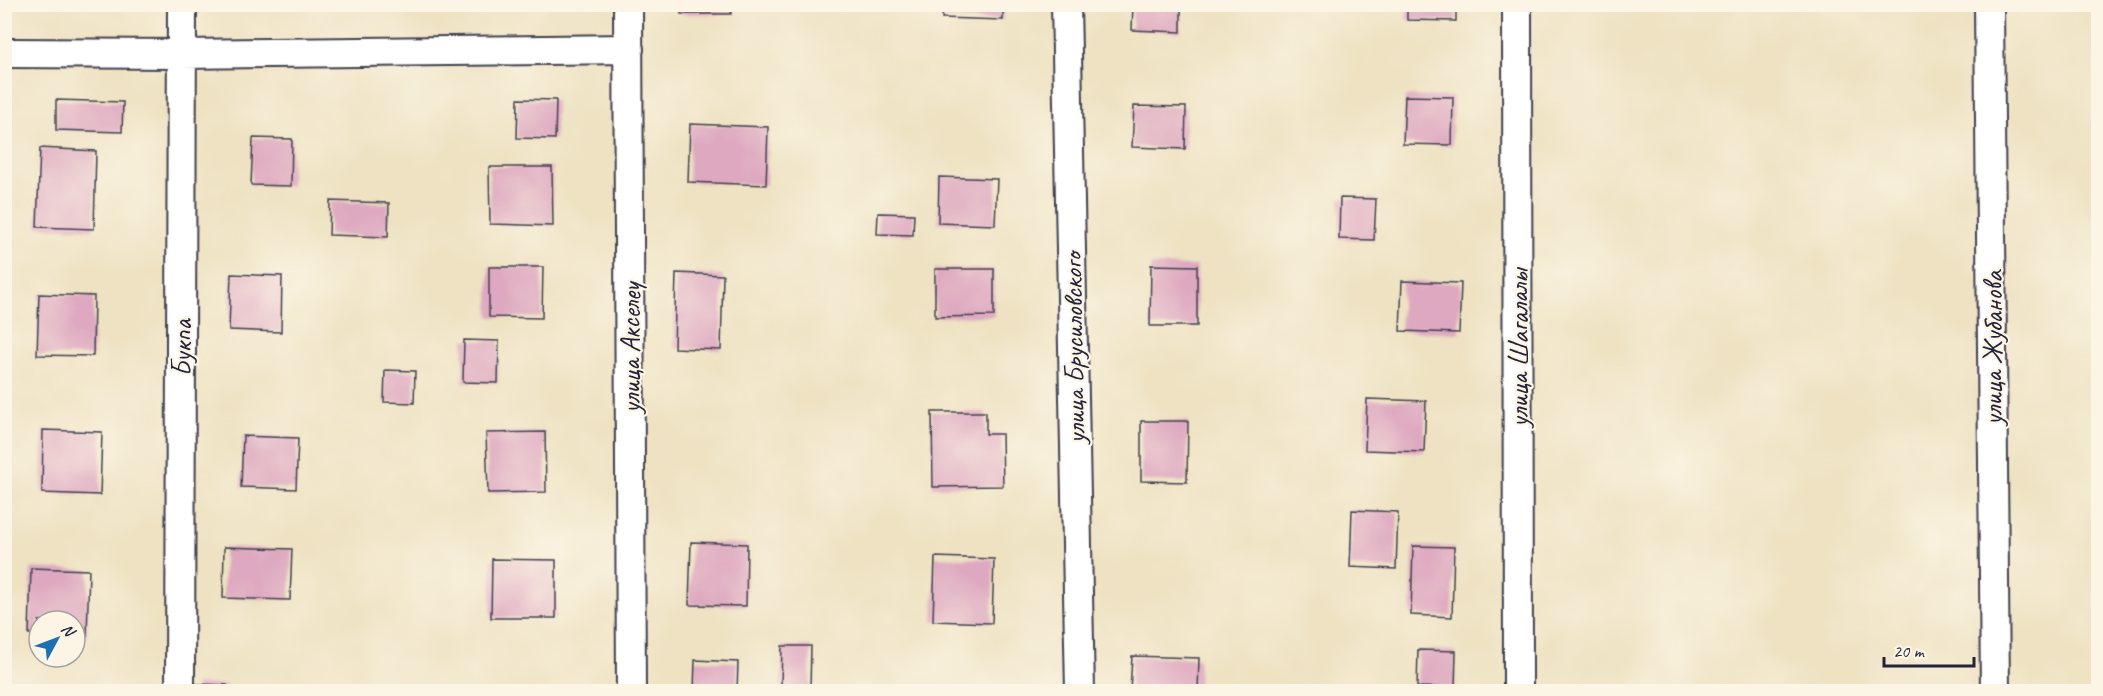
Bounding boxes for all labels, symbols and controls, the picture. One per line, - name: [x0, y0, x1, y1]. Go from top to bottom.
- street label: улица Брусиловского: [1054, 249, 1093, 446]
- street label: улица Шагалалы: [1501, 267, 1536, 429]
- street label: улица Жубанова: [1975, 269, 2010, 427]
- street label: улица Акселеу: [613, 280, 648, 415]
- street label: Букпа: [164, 318, 199, 376]
- north arrow: [27, 609, 87, 669]
- text: N: [57, 620, 80, 642]
- scale bar: [1884, 630, 1974, 668]
- text: 20 m: [1893, 640, 1926, 662]

